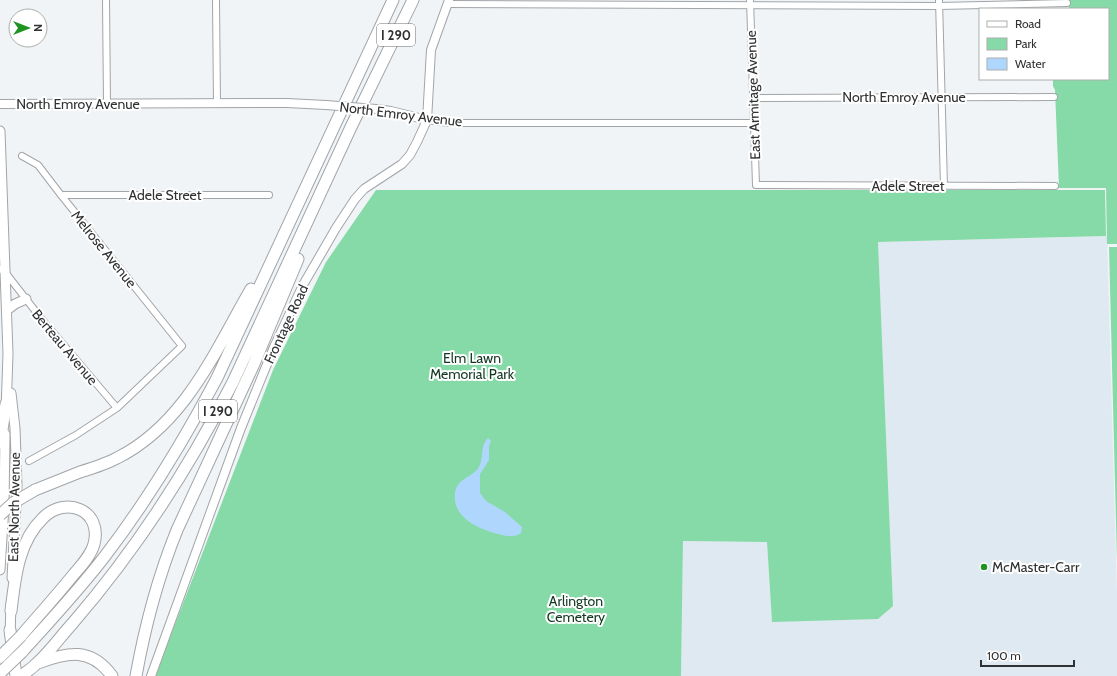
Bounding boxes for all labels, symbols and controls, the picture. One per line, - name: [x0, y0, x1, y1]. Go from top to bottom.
- north arrow: [8, 8, 48, 48]
- legend: [979, 8, 1109, 80]
- text: Road: [1015, 16, 1041, 31]
- text: N: [31, 24, 45, 32]
- road number: I 290: [377, 24, 415, 46]
- street label: East Armitage Avenue: [742, 30, 764, 160]
- text: Park: [1015, 36, 1037, 51]
- text: Water: [1015, 56, 1046, 71]
- street label: North Emroy Avenue: [842, 88, 966, 106]
- street label: North Emroy Avenue: [16, 95, 140, 113]
- street label: North Emroy Avenue: [339, 98, 463, 130]
- street label: Adele Street: [872, 177, 945, 195]
- street label: Adele Street: [129, 186, 202, 204]
- street label: Melrose Avenue: [67, 207, 141, 291]
- street label: Frontage Road: [260, 281, 312, 367]
- street label: Berteau Avenue: [28, 305, 102, 389]
- park label: Elm Lawn Memorial Park: [430, 349, 515, 383]
- road number: I 290: [199, 400, 237, 422]
- street label: East North Avenue: [4, 452, 24, 562]
- place label: McMaster-Carr: [992, 558, 1080, 576]
- marker: McMaster-Carr: [979, 562, 989, 572]
- park label: Arlington Cemetery: [547, 592, 605, 626]
- scale bar: [981, 642, 1074, 668]
- text: 100 m: [987, 648, 1021, 663]

